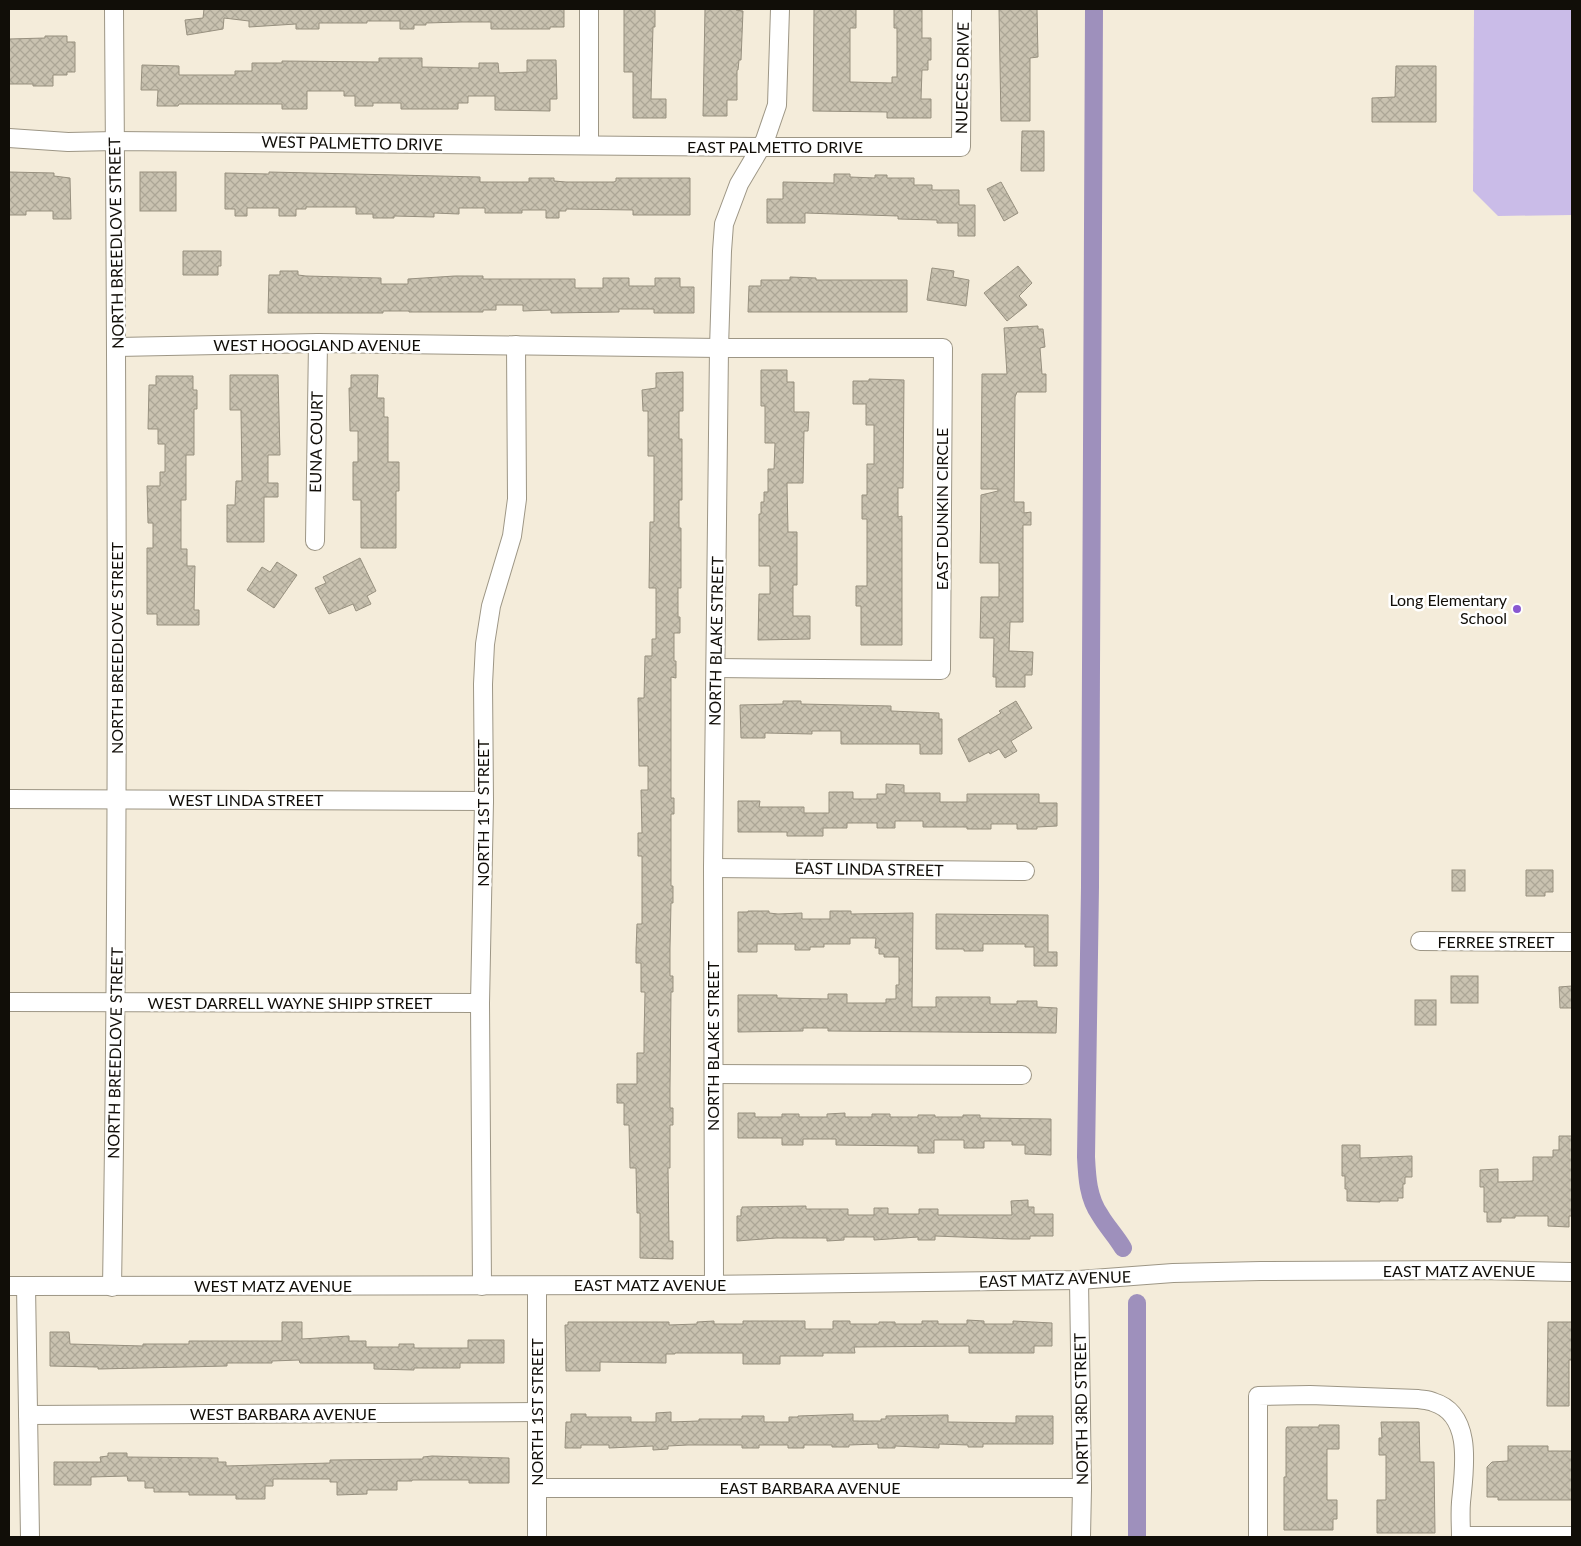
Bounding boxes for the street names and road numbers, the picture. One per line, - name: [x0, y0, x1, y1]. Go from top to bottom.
- street label: NUECES DRIVE: [951, 22, 972, 134]
- street label: WEST PALMETTO DRIVE: [261, 131, 443, 154]
- street label: NORTH BREEDLOVE STREET: [104, 136, 127, 349]
- street label: EAST PALMETTO DRIVE: [687, 137, 863, 156]
- street label: WEST HOOGLAND AVENUE: [213, 335, 421, 354]
- street label: EUNA COURT: [305, 390, 326, 493]
- street label: EAST DUNKIN CIRCLE: [932, 428, 951, 590]
- street label: NORTH BREEDLOVE STREET: [107, 542, 126, 754]
- street label: NORTH BLAKE STREET: [705, 555, 726, 726]
- street label: NORTH 1ST STREET: [473, 739, 492, 887]
- street label: WEST LINDA STREET: [169, 790, 324, 809]
- street label: EAST LINDA STREET: [794, 858, 944, 879]
- street label: FERREE STREET: [1438, 932, 1555, 951]
- street label: NORTH BREEDLOVE STREET: [103, 946, 126, 1159]
- street label: NORTH BLAKE STREET: [703, 961, 722, 1131]
- street label: WEST DARRELL WAYNE SHIPP STREET: [148, 993, 433, 1012]
- street label: EAST MATZ AVENUE: [1383, 1261, 1535, 1280]
- street label: EAST MATZ AVENUE: [979, 1266, 1131, 1291]
- street label: EAST MATZ AVENUE: [574, 1275, 726, 1294]
- street label: WEST MATZ AVENUE: [194, 1276, 352, 1295]
- street label: NORTH 3RD STREET: [1070, 1332, 1091, 1485]
- street label: NORTH 1ST STREET: [527, 1338, 546, 1486]
- street label: WEST BARBARA AVENUE: [190, 1404, 376, 1423]
- street label: EAST BARBARA AVENUE: [719, 1478, 901, 1497]

